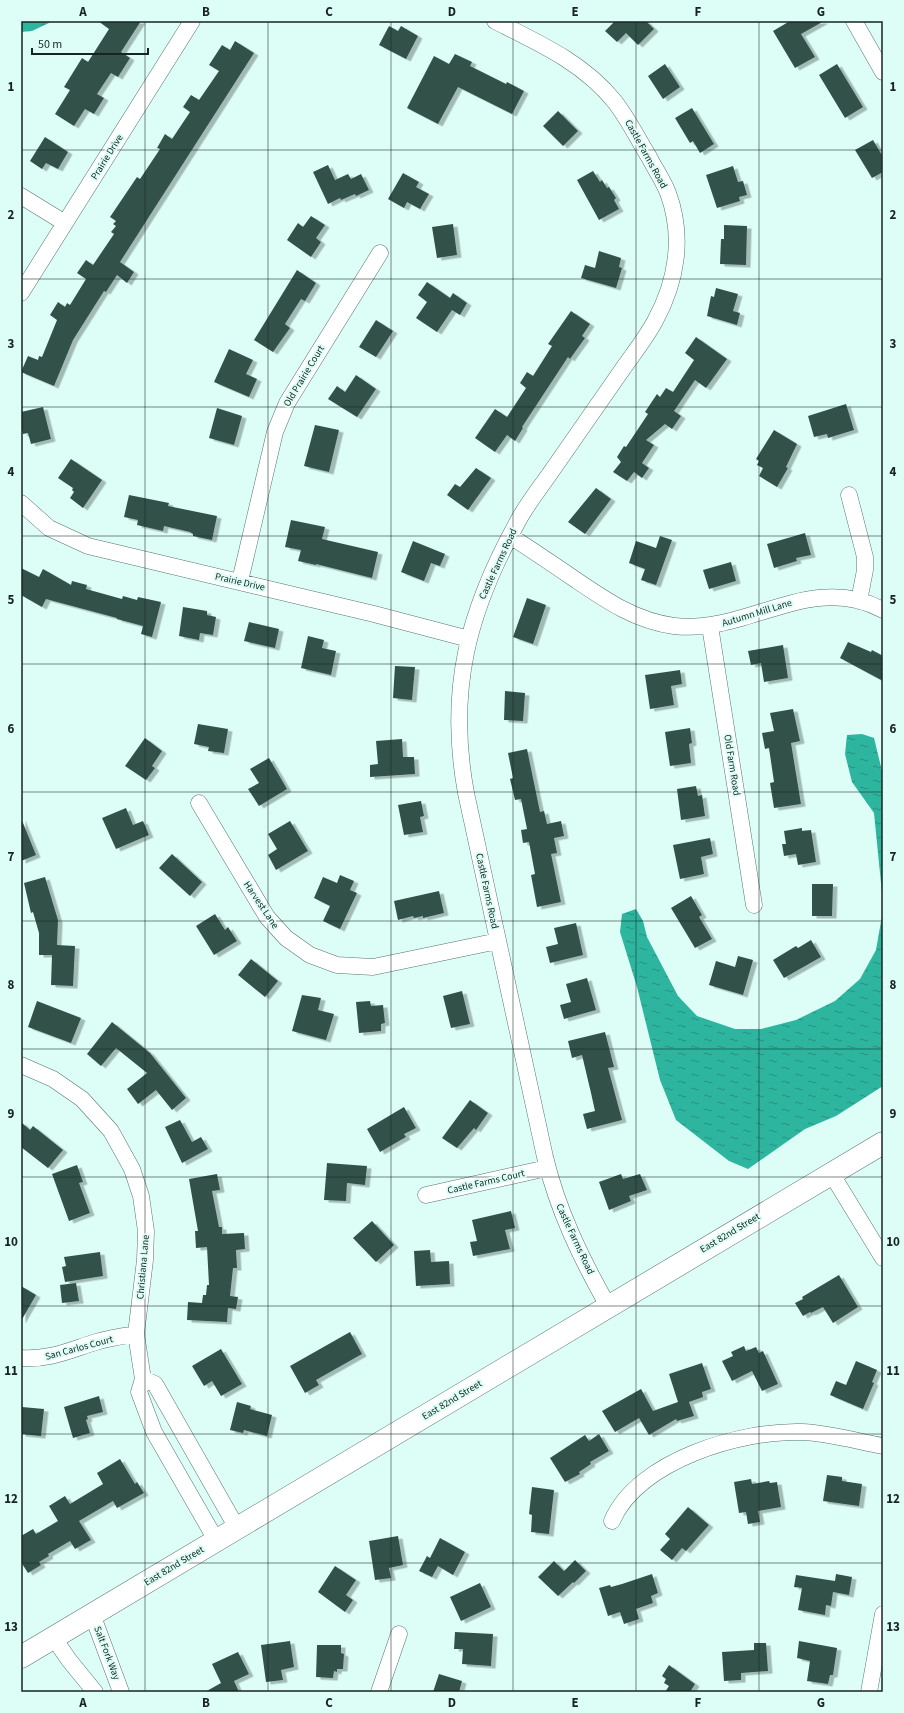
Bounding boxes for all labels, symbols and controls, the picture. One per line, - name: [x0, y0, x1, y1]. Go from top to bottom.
- text: A: [78, 3, 87, 21]
- text: B: [202, 3, 210, 21]
- text: C: [325, 3, 333, 21]
- text: D: [448, 3, 456, 21]
- text: E: [571, 3, 579, 21]
- text: F: [695, 3, 702, 21]
- text: G: [817, 3, 825, 21]
- scale bar: [32, 30, 148, 56]
- text: 50 m: [38, 36, 62, 53]
- text: 1: [8, 78, 15, 96]
- text: 1: [890, 78, 897, 96]
- street label: Castle Farms Road: [621, 117, 671, 191]
- street label: Prairie Drive: [88, 132, 126, 182]
- text: 2: [8, 206, 15, 224]
- text: 2: [890, 206, 897, 224]
- text: 3: [8, 335, 15, 353]
- text: 3: [890, 335, 897, 353]
- street label: Old Prairie Court: [280, 342, 328, 409]
- text: 4: [8, 463, 15, 481]
- text: 4: [890, 463, 897, 481]
- street label: Castle Farms Road: [475, 526, 521, 602]
- street label: Prairie Drive: [214, 569, 266, 595]
- text: 5: [8, 591, 15, 609]
- text: 5: [890, 591, 897, 609]
- street label: Autumn Mill Lane: [720, 596, 794, 630]
- text: 6: [8, 720, 15, 738]
- text: 6: [890, 720, 897, 738]
- street label: Old Farm Road: [720, 733, 744, 797]
- text: 7: [8, 848, 15, 866]
- text: 7: [890, 848, 897, 866]
- street label: Castle Farms Road: [472, 852, 502, 930]
- street label: Harvest Lane: [240, 878, 282, 932]
- text: 8: [8, 976, 15, 994]
- text: 8: [890, 976, 897, 994]
- text: 9: [8, 1105, 15, 1123]
- text: 9: [890, 1105, 897, 1123]
- street label: Castle Farms Court: [446, 1166, 526, 1198]
- street label: Castle Farms Road: [552, 1201, 598, 1277]
- street label: East 82nd Street: [697, 1209, 763, 1256]
- text: 10: [4, 1233, 18, 1251]
- text: 10: [886, 1233, 900, 1251]
- street label: Christiana Lane: [133, 1234, 153, 1300]
- street label: San Carlos Court: [44, 1332, 115, 1364]
- text: 11: [4, 1362, 18, 1380]
- text: 11: [886, 1362, 900, 1380]
- street label: East 82nd Street: [419, 1376, 485, 1423]
- text: 12: [4, 1490, 18, 1508]
- text: 12: [886, 1490, 900, 1508]
- street label: East 82nd Street: [141, 1542, 207, 1589]
- text: 13: [4, 1618, 18, 1636]
- text: 13: [886, 1618, 900, 1636]
- street label: Salt Fork Way: [90, 1624, 124, 1682]
- text: A: [78, 1694, 87, 1712]
- text: B: [202, 1694, 210, 1712]
- text: C: [325, 1694, 333, 1712]
- text: D: [448, 1694, 456, 1712]
- text: E: [571, 1694, 579, 1712]
- text: F: [695, 1694, 702, 1712]
- text: G: [817, 1694, 825, 1712]

